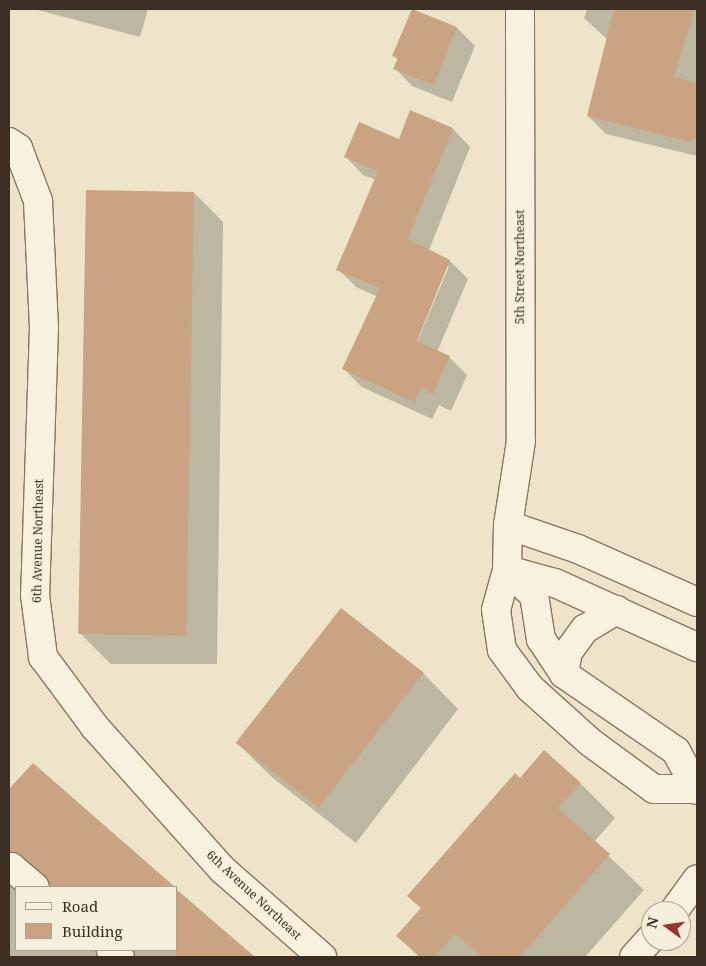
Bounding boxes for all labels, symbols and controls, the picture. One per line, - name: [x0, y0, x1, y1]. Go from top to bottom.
- street label: 5th Street Northeast: [513, 210, 527, 324]
- street label: 6th Avenue Northeast: [30, 479, 46, 603]
- street label: 6th Avenue Northeast: [204, 847, 304, 943]
- legend: [15, 886, 178, 951]
- text: Road: [62, 896, 98, 916]
- north arrow: [641, 901, 691, 951]
- text: N: [641, 915, 662, 930]
- text: Building: [62, 921, 123, 941]

